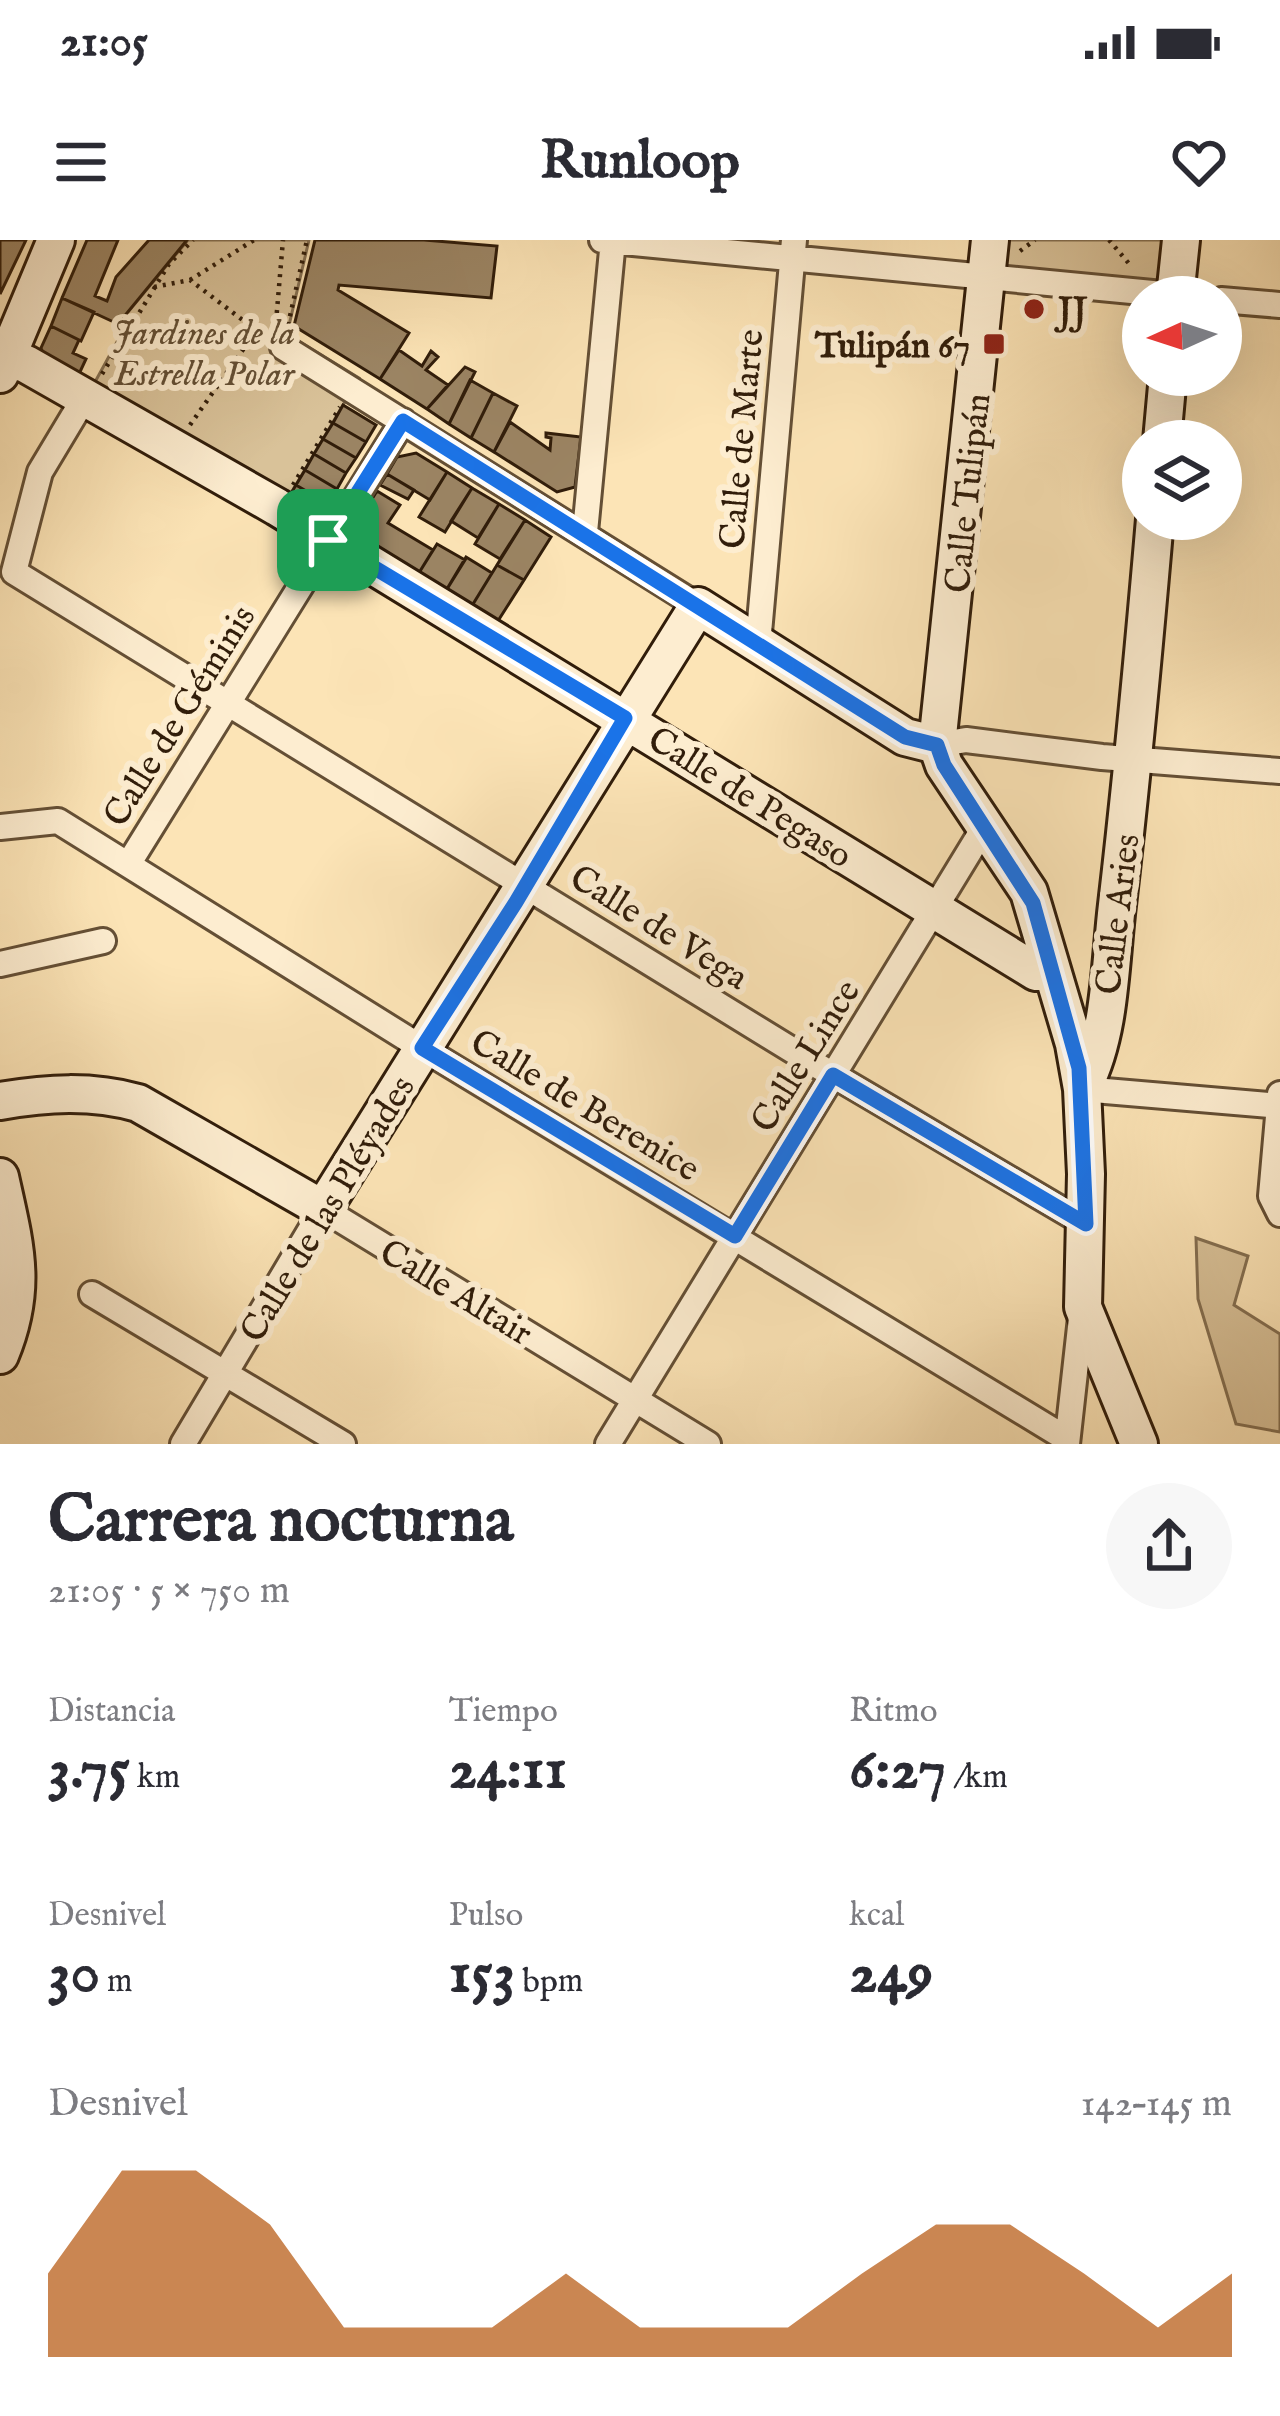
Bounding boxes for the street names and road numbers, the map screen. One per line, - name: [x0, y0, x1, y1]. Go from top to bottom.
- street label: Calle de Marte: [710, 328, 776, 551]
- street label: Calle Tulipán: [936, 391, 1002, 595]
- street label: Calle de Géminis: [94, 597, 267, 836]
- street label: Calle de Pegaso: [639, 717, 860, 880]
- street label: Calle Aries: [1086, 831, 1152, 997]
- street label: Calle de Vega: [561, 855, 757, 1002]
- street label: Calle Lince: [742, 972, 872, 1142]
- street label: Calle de Berenice: [461, 1020, 708, 1193]
- street label: Calle de las Pléyades: [231, 1068, 426, 1351]
- street label: Calle Altair: [371, 1230, 540, 1357]

